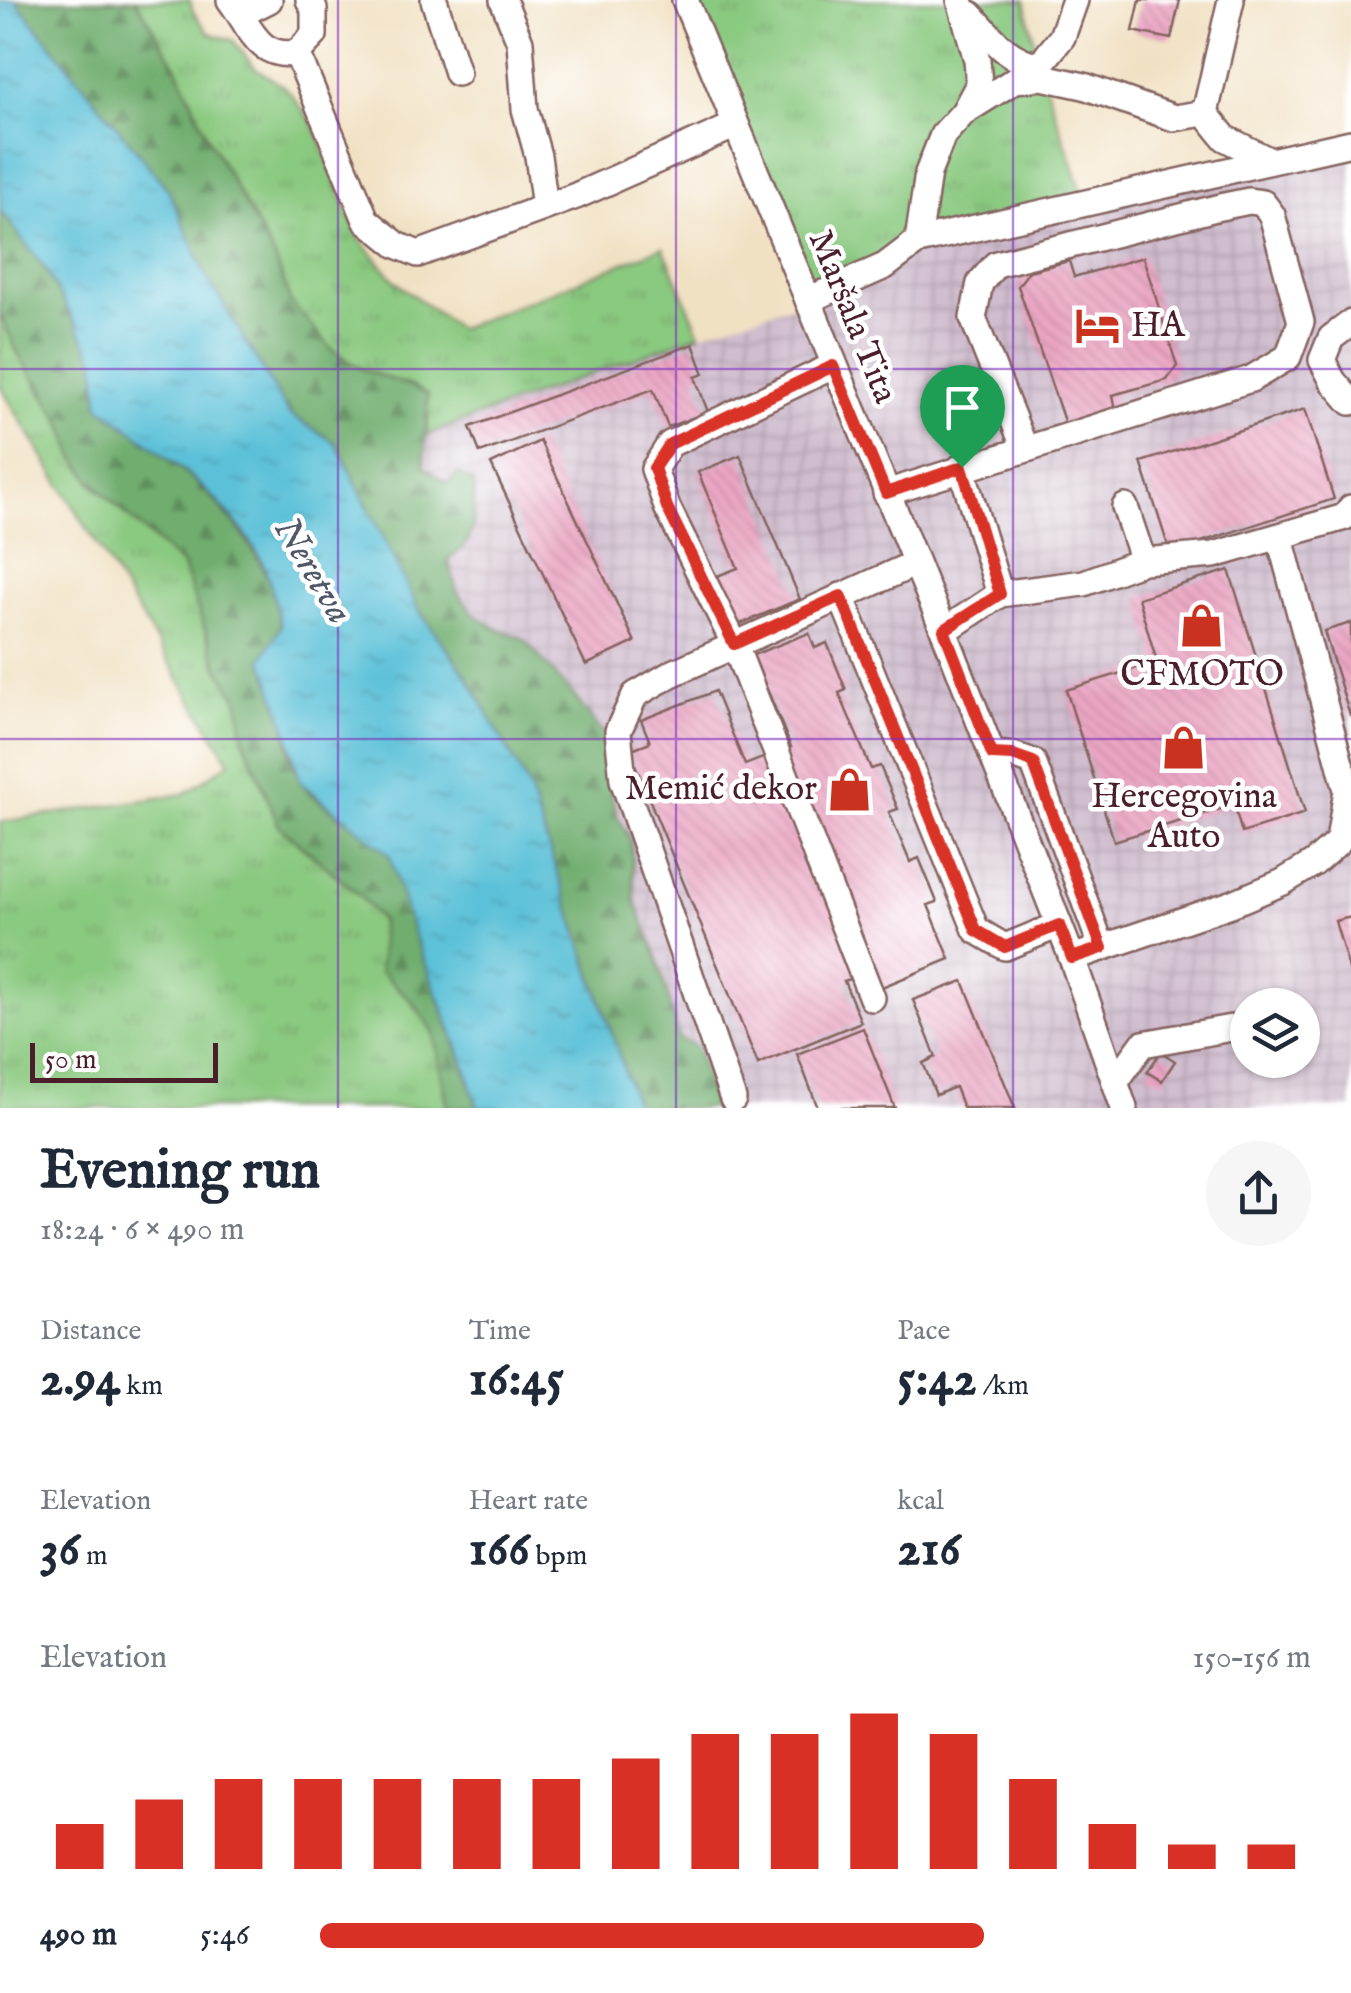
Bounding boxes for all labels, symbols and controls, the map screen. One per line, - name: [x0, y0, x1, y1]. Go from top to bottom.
- street label: Maršala Tita: [797, 224, 907, 411]
- hotel icon: HA: [1074, 302, 1122, 350]
- place label: HA: [1131, 304, 1186, 349]
- pin: [920, 365, 1005, 468]
- icon: arrive: [935, 380, 990, 435]
- water label: Neretva: [262, 509, 362, 633]
- shop icon: CFMOTO: [1178, 601, 1226, 649]
- place label: CFMOTO: [1120, 653, 1284, 698]
- shop icon: Hercegovina Auto: [1160, 723, 1208, 771]
- shop icon: Memić dekor: [826, 765, 874, 813]
- place label: Memić dekor: [625, 767, 817, 812]
- place label: Hercegovina Auto: [1091, 775, 1278, 860]
- map controls: [1230, 988, 1320, 1078]
- button: layers: [1230, 988, 1320, 1078]
- scale bar: [30, 1038, 218, 1082]
- text: 50 m: [45, 1043, 97, 1078]
- text: Evening run: [40, 1137, 320, 1207]
- button: share: [1206, 1141, 1311, 1246]
- text: 18:24 · 6 × 490 m: [40, 1210, 244, 1251]
- text: Distance: [40, 1314, 141, 1349]
- text: Time: [469, 1314, 531, 1349]
- text: Pace: [897, 1314, 950, 1349]
- text: 2.94: [40, 1349, 120, 1412]
- text: 16:45: [469, 1349, 564, 1412]
- text: 5:42: [897, 1349, 977, 1412]
- text: km: [120, 1369, 163, 1404]
- text: /km: [977, 1369, 1029, 1404]
- text: Elevation: [40, 1484, 151, 1519]
- text: Heart rate: [469, 1484, 588, 1519]
- text: kcal: [897, 1484, 944, 1519]
- text: 36: [40, 1519, 80, 1582]
- text: 166: [469, 1519, 529, 1582]
- text: 216: [897, 1519, 961, 1582]
- text: m: [80, 1539, 108, 1574]
- text: bpm: [529, 1539, 587, 1574]
- text: Elevation: [40, 1638, 167, 1679]
- text: 150–156 m: [1193, 1638, 1311, 1679]
- text: 490 m: [40, 1915, 117, 1956]
- text: 5:46: [200, 1915, 249, 1956]

